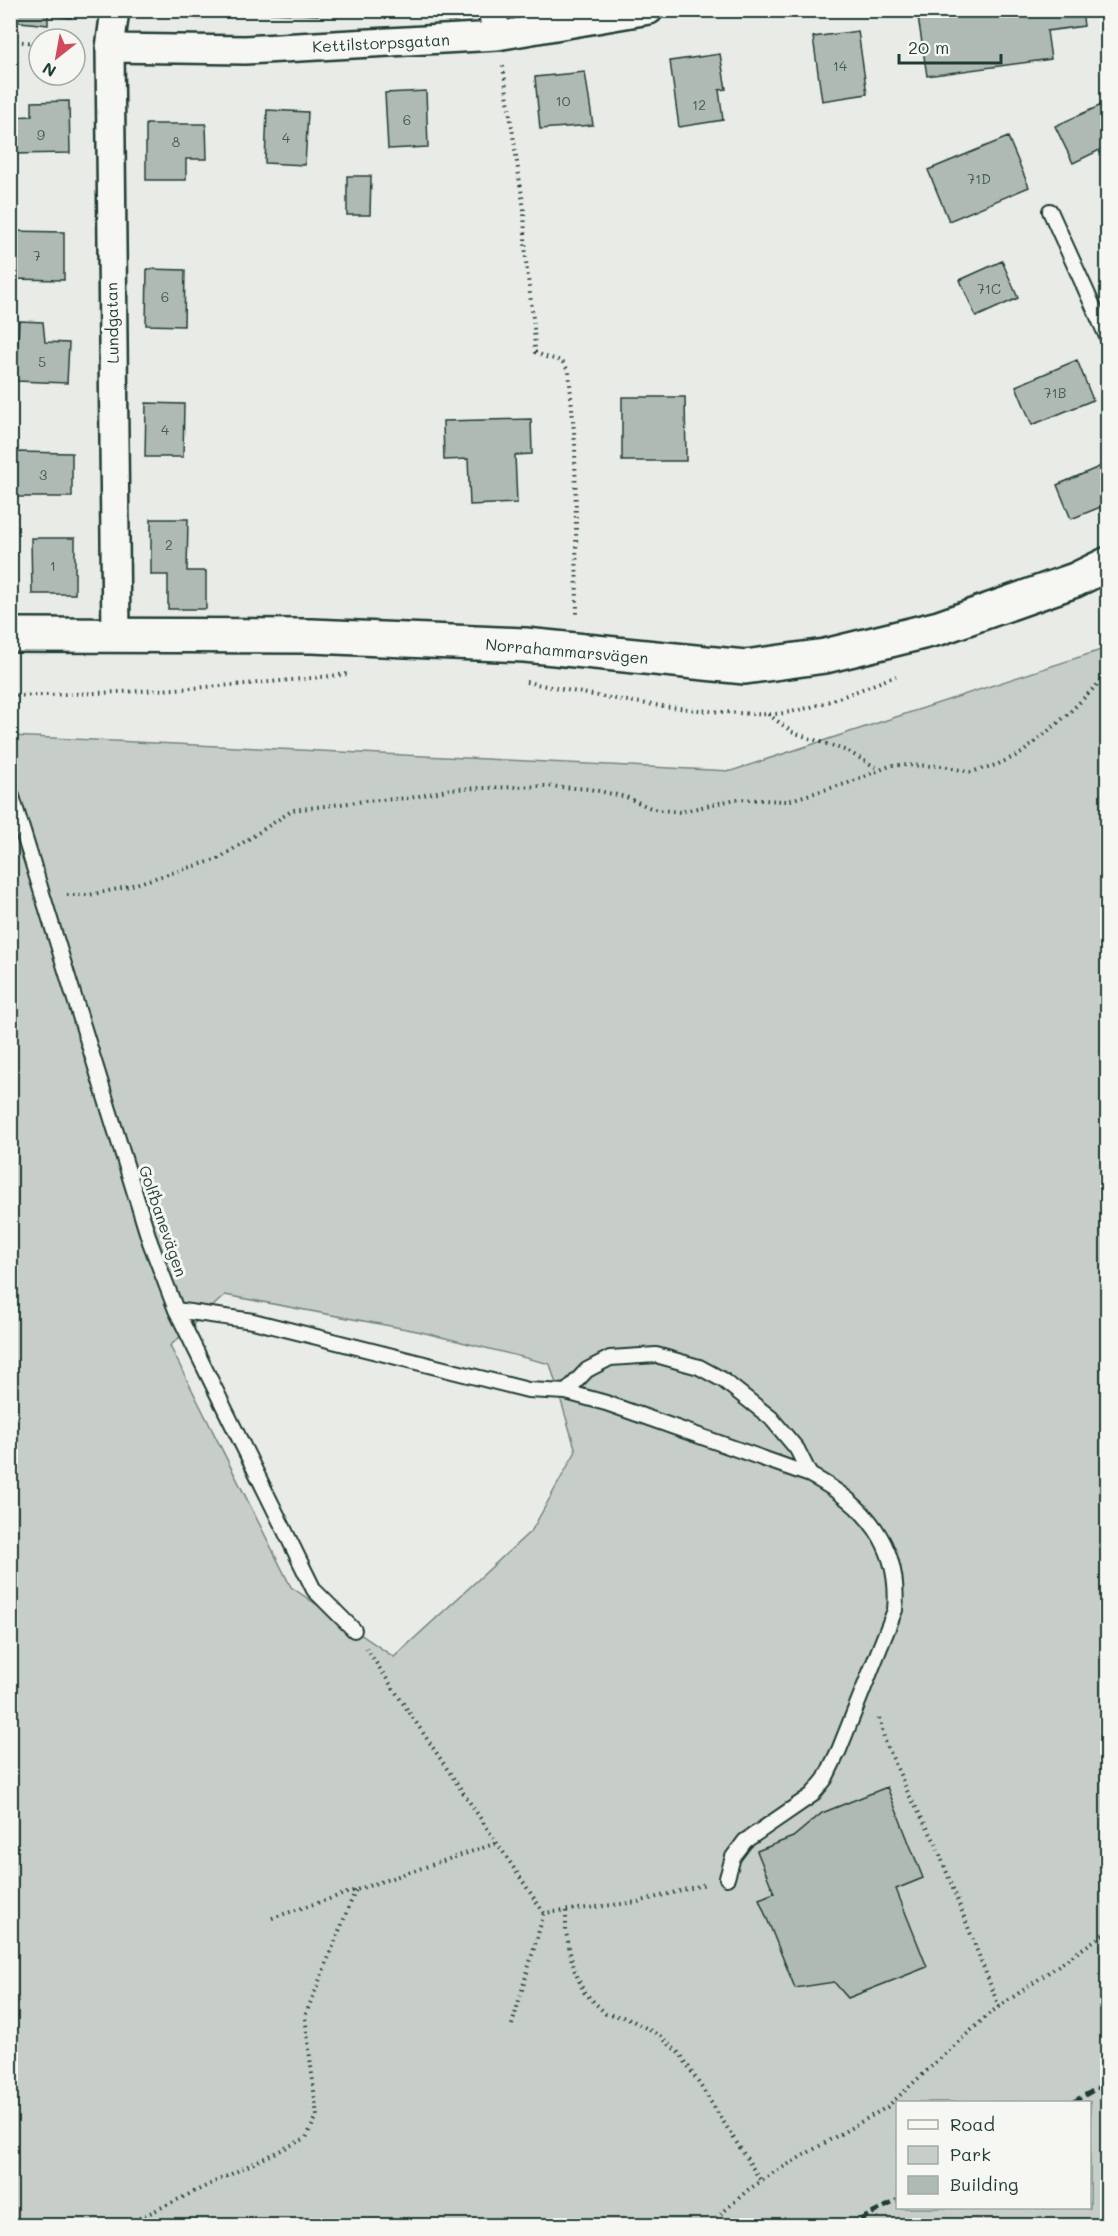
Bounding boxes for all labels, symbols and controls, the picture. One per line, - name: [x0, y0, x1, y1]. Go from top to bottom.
- north arrow: [27, 27, 87, 87]
- scale bar: [899, 27, 1001, 65]
- street label: Kettilstorpsgatan: [312, 28, 450, 57]
- text: 20 m: [908, 35, 949, 59]
- house number: 14: [833, 56, 848, 75]
- text: N: [38, 58, 60, 82]
- house number: 10: [556, 91, 571, 110]
- house number: 12: [692, 95, 706, 114]
- house number: 6: [403, 110, 411, 129]
- house number: 9: [37, 125, 45, 144]
- house number: 4: [282, 128, 291, 147]
- house number: 8: [172, 132, 180, 151]
- house number: 71D: [967, 169, 991, 188]
- house number: 7: [33, 246, 41, 265]
- house number: 71C: [977, 279, 1001, 298]
- street label: Lundgatan: [100, 282, 123, 364]
- house number: 6: [161, 287, 169, 306]
- house number: 5: [38, 352, 46, 371]
- house number: 71B: [1044, 383, 1066, 402]
- house number: 4: [161, 420, 170, 439]
- house number: 3: [39, 465, 47, 484]
- house number: 2: [165, 535, 173, 554]
- house number: 1: [50, 556, 56, 575]
- street label: Norrahammarsvägen: [485, 633, 649, 668]
- street label: Golfbanevägen: [135, 1162, 192, 1279]
- legend: [896, 2101, 1091, 2209]
- text: Road: [950, 2112, 995, 2136]
- text: Park: [950, 2142, 991, 2166]
- text: Building: [950, 2172, 1018, 2196]

